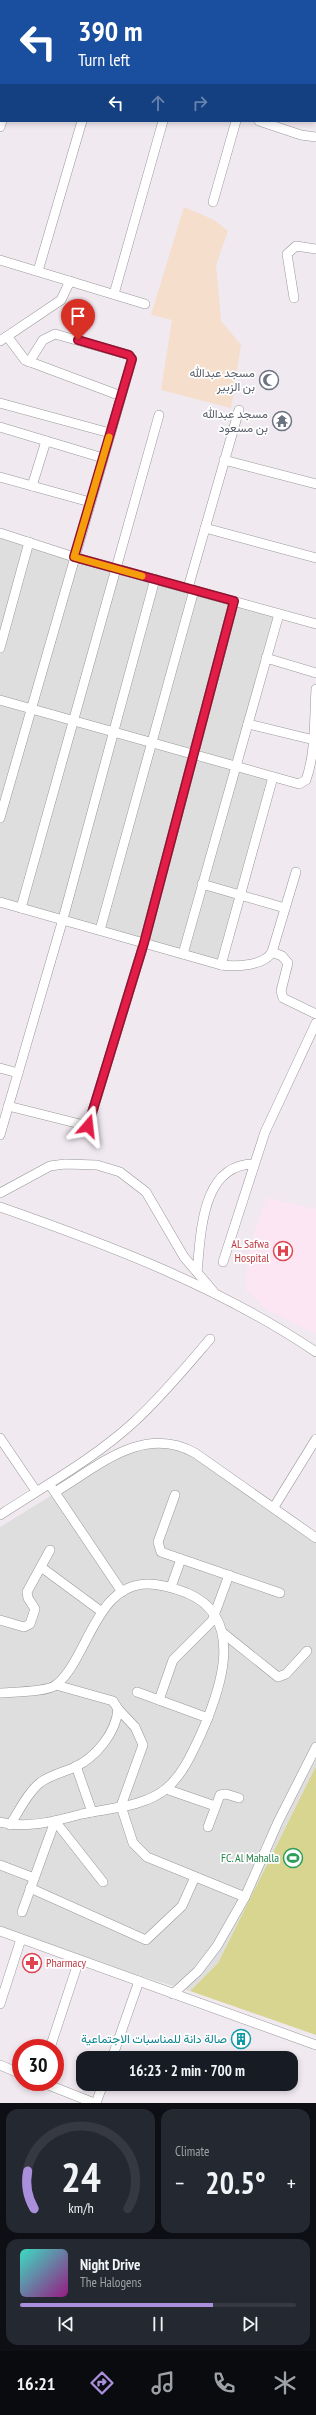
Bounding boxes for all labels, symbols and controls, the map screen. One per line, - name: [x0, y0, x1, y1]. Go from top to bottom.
- text: 390 m: [78, 12, 142, 49]
- icon: left: [12, 16, 64, 68]
- text: Turn left: [78, 48, 130, 71]
- icon: left: [105, 92, 127, 114]
- icon: ahead: [147, 92, 169, 114]
- icon: right: [189, 92, 211, 114]
- pin: [61, 299, 95, 340]
- icon: arrive: [67, 305, 89, 327]
- place label: مسجد عبدالله بن الزبير: [189, 365, 255, 395]
- mosque icon: مسجد عبدالله بن الزبير: [258, 369, 280, 391]
- place label: مسجد عبدالله بن مسعود: [202, 406, 268, 436]
- temple icon: مسجد عبدالله بن مسعود: [271, 410, 293, 432]
- position arrow: [67, 1105, 109, 1147]
- place label: AL Safwa Hospital: [231, 1236, 269, 1265]
- hospital icon: AL Safwa Hospital: [272, 1240, 294, 1262]
- sports icon: FC. Al Mahalla: [282, 1847, 304, 1869]
- place label: FC. Al Mahalla: [221, 1850, 279, 1865]
- pharmacy icon: Pharmacy: [21, 1952, 43, 1974]
- place label: Pharmacy: [46, 1955, 87, 1970]
- building icon: صالة دانة للمناسبات الاجتماعية: [230, 2028, 252, 2050]
- place label: صالة دانة للمناسبات الاجتماعية: [81, 2031, 227, 2046]
- speed limit sign: 30: [12, 2039, 64, 2091]
- text: 16:23 · 2 min · 700 m: [129, 2061, 245, 2080]
- text: Climate: [175, 2143, 209, 2160]
- text: 24: [61, 2150, 100, 2203]
- text: 20.5°: [205, 2163, 266, 2202]
- text: −: [175, 2169, 184, 2197]
- text: +: [287, 2169, 296, 2197]
- text: km/h: [68, 2198, 93, 2217]
- text: Night Drive: [80, 2255, 140, 2274]
- text: The Halogens: [80, 2274, 142, 2291]
- icon: previous: [55, 2313, 77, 2335]
- icon: pause: [147, 2313, 169, 2335]
- icon: next: [239, 2313, 261, 2335]
- icon: directions: [88, 2369, 116, 2397]
- icon: music: [149, 2369, 177, 2397]
- icon: phone: [210, 2369, 238, 2397]
- icon: climate: [271, 2369, 299, 2397]
- text: 16:21: [17, 2372, 55, 2395]

